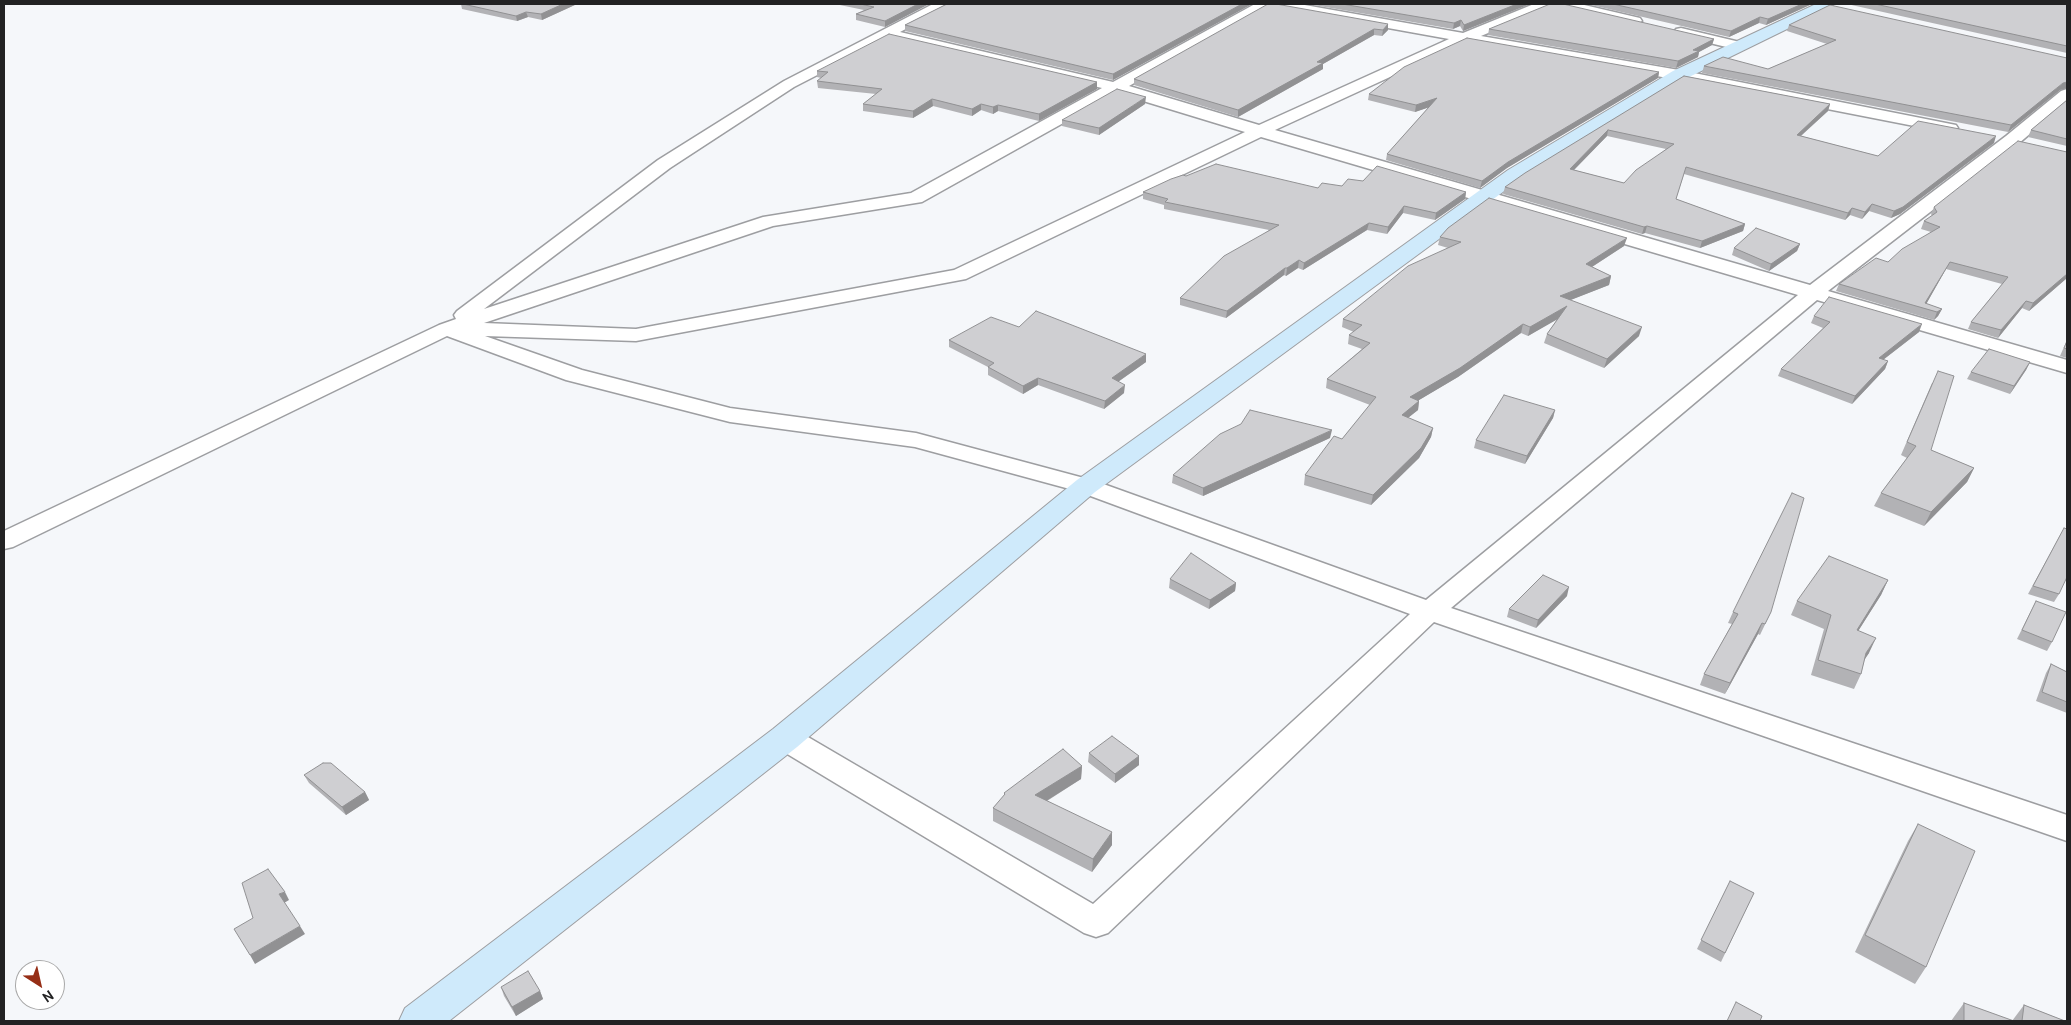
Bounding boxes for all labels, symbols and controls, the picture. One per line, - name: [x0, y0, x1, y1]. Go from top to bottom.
- north arrow: [15, 960, 65, 1010]
- text: N: [39, 986, 57, 1007]

